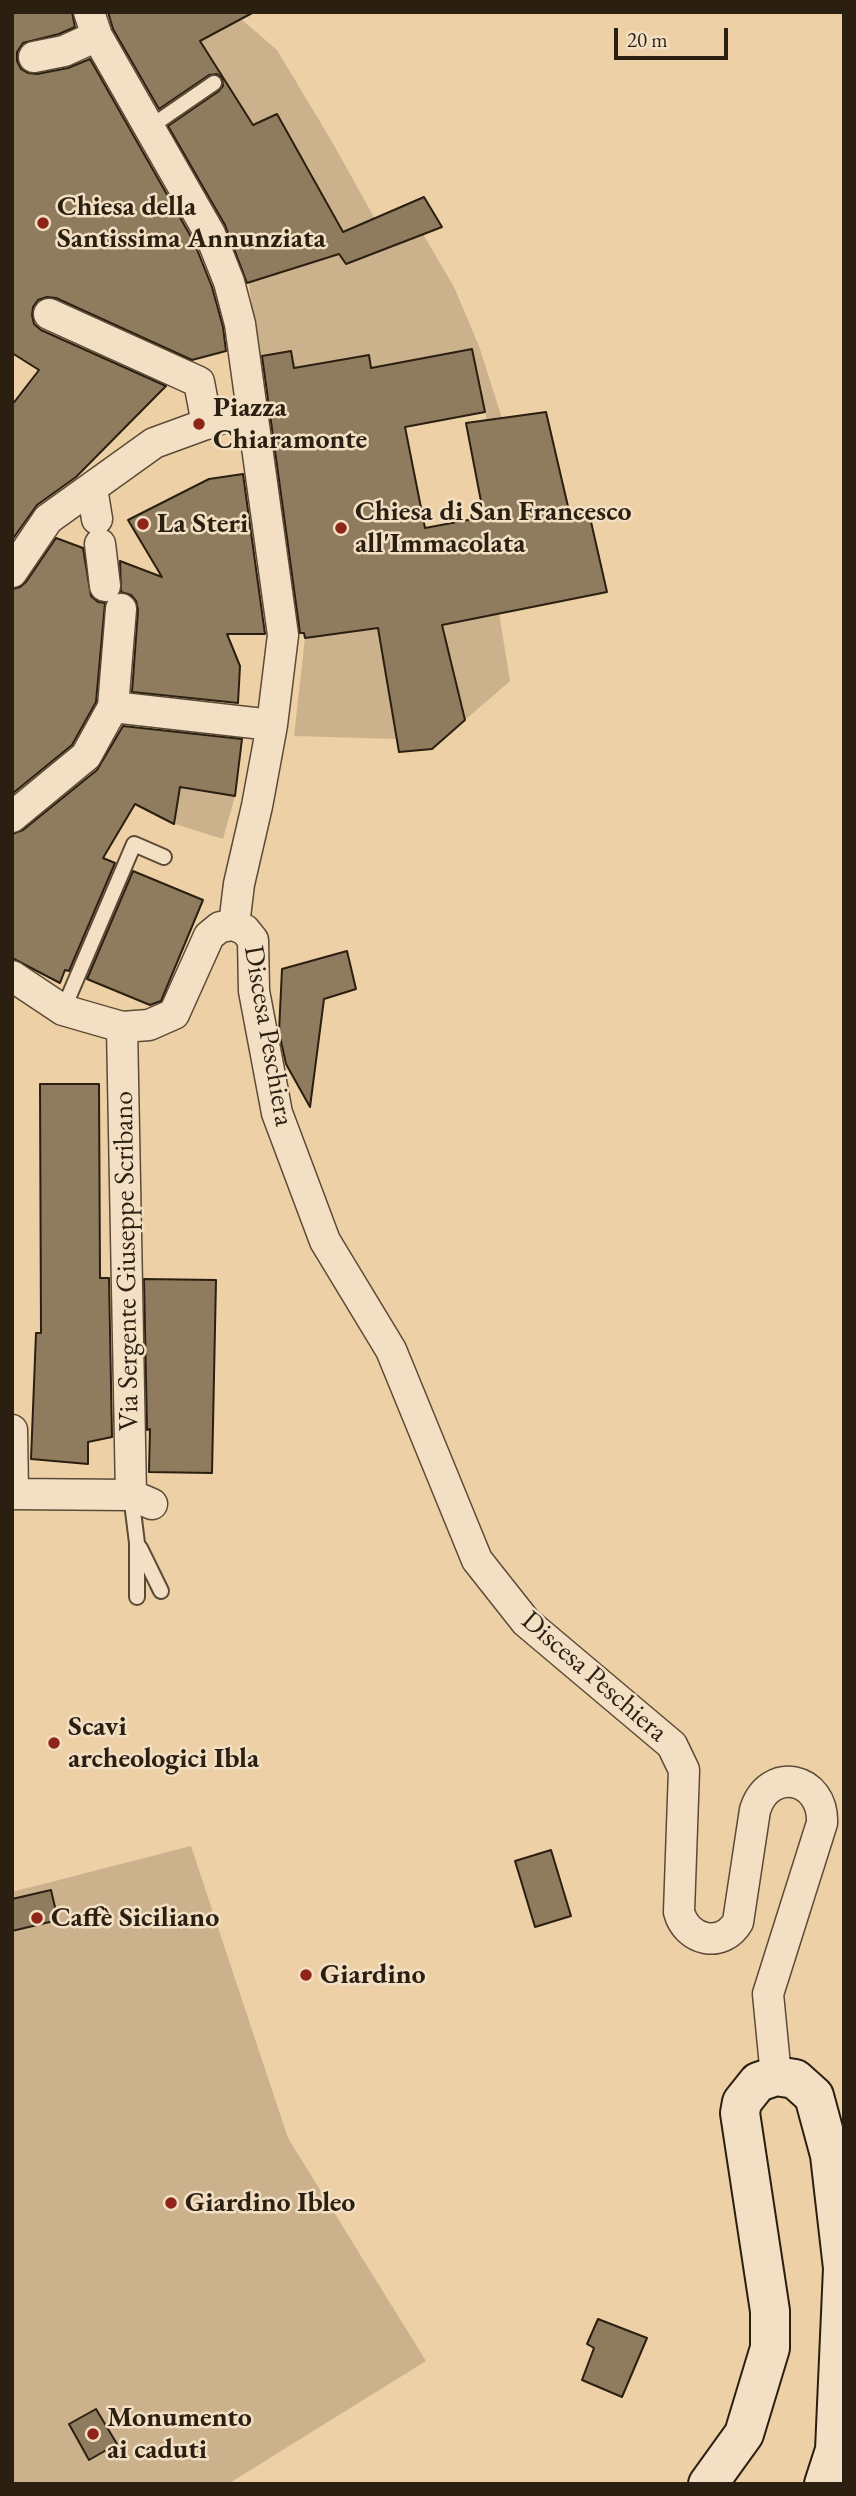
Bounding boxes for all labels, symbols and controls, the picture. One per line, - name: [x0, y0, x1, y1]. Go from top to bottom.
- scale bar: [618, 14, 732, 58]
- text: 20 m: [627, 26, 668, 53]
- place label: Chiesa della Santissima Annunziata: [57, 190, 326, 256]
- marker: Chiesa della Santissima Annunziata: [35, 215, 51, 231]
- place label: Piazza Chiaramonte: [213, 391, 367, 457]
- marker: Piazza Chiaramonte: [191, 416, 207, 432]
- place label: Chiesa di San Francesco all'Immacolata: [355, 495, 632, 561]
- place label: La Steri: [157, 507, 248, 541]
- marker: La Steri: [135, 516, 151, 532]
- marker: Chiesa di San Francesco all'Immacolata: [333, 520, 349, 536]
- street label: Discesa Peschiera: [236, 943, 300, 1129]
- street label: Via Sergente Giuseppe Scribano: [107, 1091, 147, 1431]
- street label: Discesa Peschiera: [514, 1604, 674, 1750]
- place label: Scavi archeologici Ibla: [68, 1710, 259, 1776]
- marker: Scavi archeologici Ibla: [46, 1735, 62, 1751]
- place label: Caffè Siciliano: [51, 1901, 219, 1935]
- marker: Caffè Siciliano: [29, 1910, 45, 1926]
- place label: Giardino: [320, 1958, 426, 1992]
- marker: Giardino: [298, 1967, 314, 1983]
- place label: Giardino Ibleo: [185, 2186, 355, 2220]
- marker: Giardino Ibleo: [163, 2195, 179, 2211]
- place label: Monumento ai caduti: [107, 2401, 252, 2467]
- marker: Monumento ai caduti: [85, 2426, 101, 2442]

